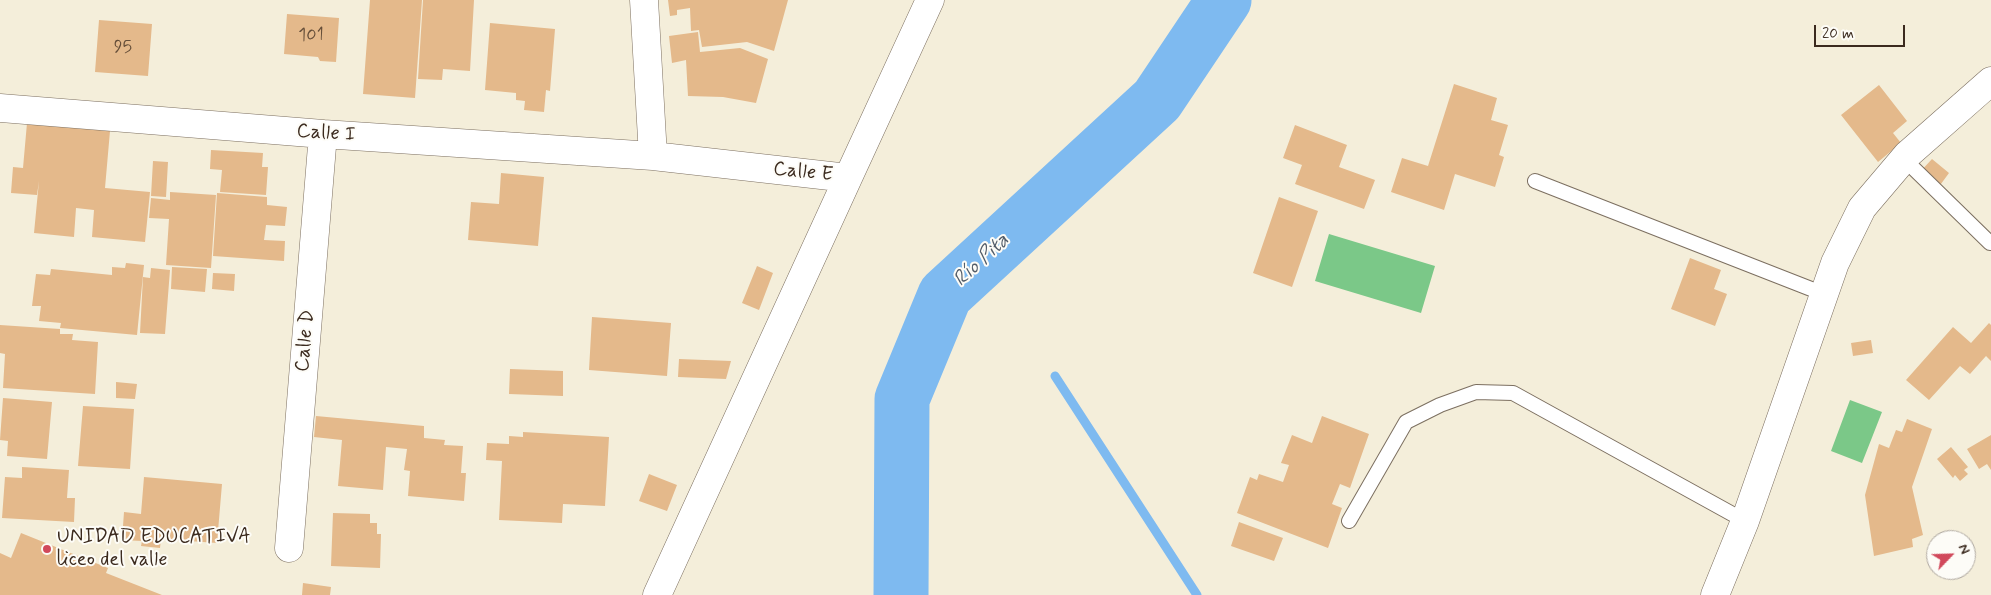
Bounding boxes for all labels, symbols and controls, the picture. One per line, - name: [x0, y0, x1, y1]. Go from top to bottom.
- scale bar: [1816, 15, 1907, 47]
- text: 20 m: [1822, 24, 1854, 44]
- house number: 101: [298, 25, 324, 47]
- house number: 95: [114, 37, 132, 59]
- street label: Calle I: [296, 120, 356, 148]
- street label: Calle E: [772, 158, 834, 188]
- water label: Río Pita: [949, 229, 1015, 293]
- street label: Calle D: [291, 309, 321, 373]
- place label: UNIDAD EDUCATIVA liceo del valle: [57, 526, 251, 573]
- north arrow: [1926, 530, 1976, 580]
- text: N: [1954, 541, 1974, 557]
- marker: UNIDAD EDUCATIVA liceo del valle: [41, 543, 53, 555]

